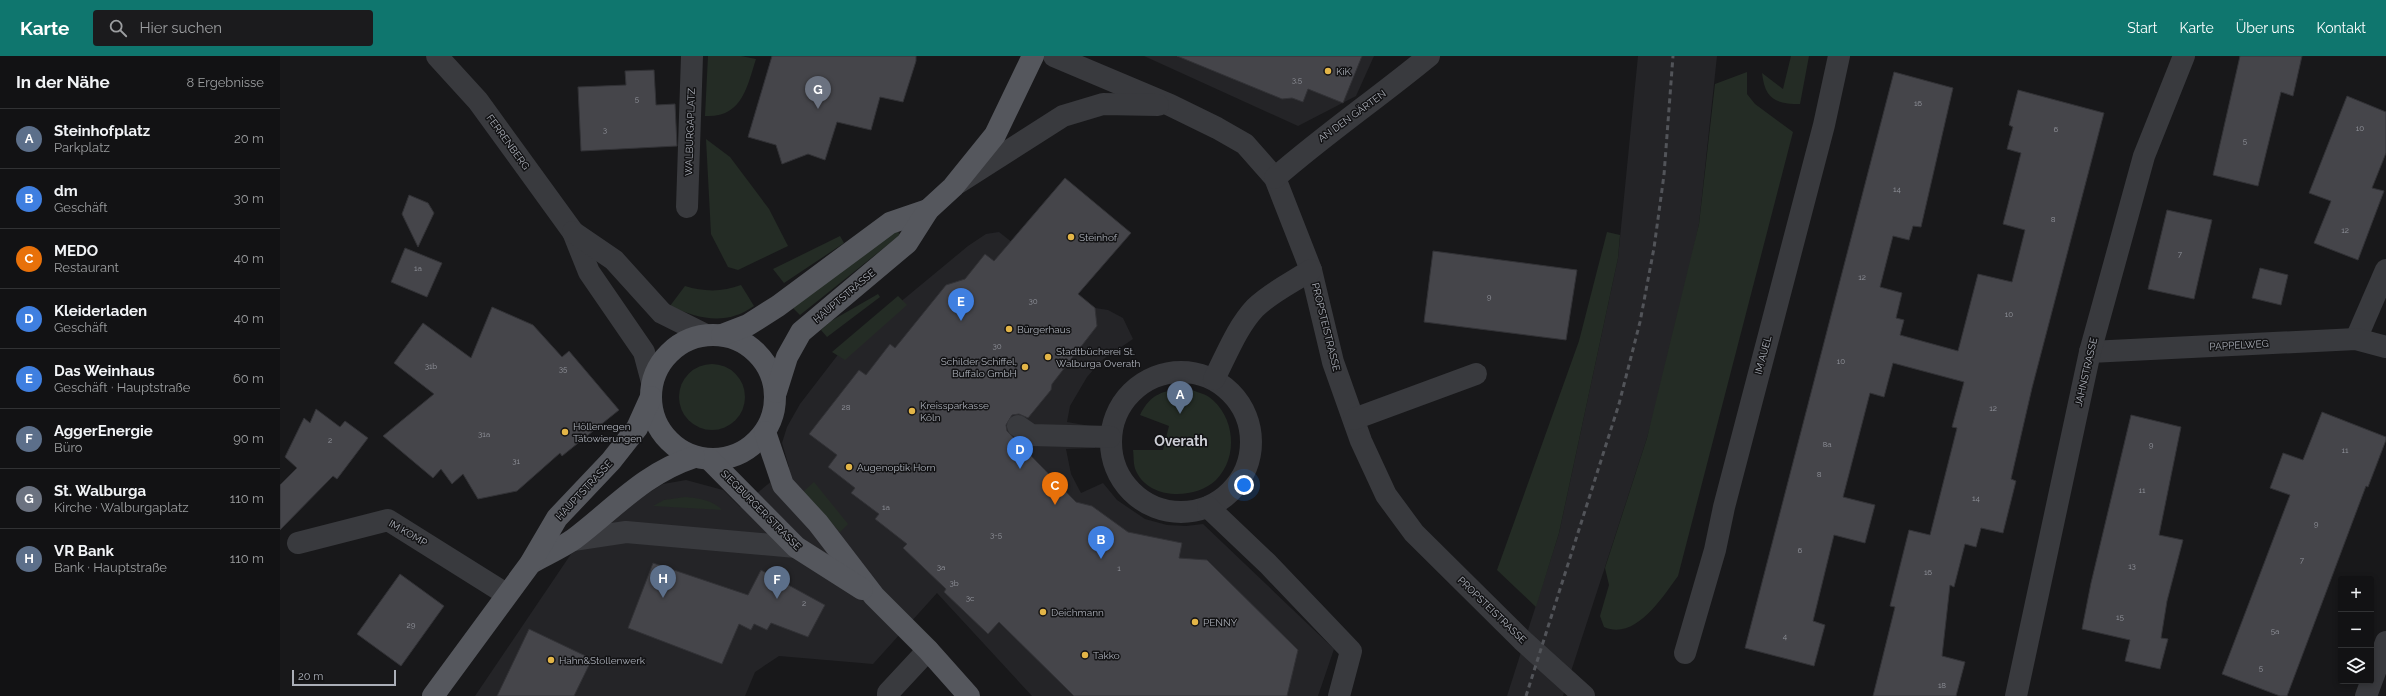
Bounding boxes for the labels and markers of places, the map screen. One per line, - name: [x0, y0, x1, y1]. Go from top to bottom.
- marker: KiK: [1323, 66, 1333, 76]
- place label: KiK: [1336, 66, 1352, 77]
- pin: G: [805, 76, 831, 109]
- marker: Steinhof: [1066, 232, 1076, 242]
- place label: Steinhof: [1079, 232, 1118, 243]
- pin: E: [948, 288, 974, 321]
- marker: Bürgerhaus: [1004, 324, 1014, 334]
- place label: Bürgerhaus: [1017, 324, 1071, 335]
- place label: Stadtbücherei St. Walburga Overath: [1056, 346, 1141, 369]
- marker: Stadtbücherei St. Walburga Overath: [1043, 352, 1053, 362]
- place label: Schilder Schiffel, Buffalo GmbH: [941, 356, 1017, 379]
- marker: Schilder Schiffel, Buffalo GmbH: [1020, 362, 1030, 372]
- pin: A: [1167, 381, 1193, 414]
- place label: Kreissparkasse Köln: [920, 400, 989, 423]
- marker: Kreissparkasse Köln: [907, 406, 917, 416]
- place label: Höllenregen Tätowierungen: [573, 421, 642, 444]
- marker: Höllenregen Tätowierungen: [560, 427, 570, 437]
- pin: D: [1007, 436, 1033, 469]
- marker: Augenoptik Horn: [844, 462, 854, 472]
- place label: Augenoptik Horn: [857, 462, 936, 473]
- pin: C: [1042, 472, 1068, 505]
- pin: B: [1088, 526, 1114, 559]
- pin: H: [650, 565, 676, 598]
- pin: F: [764, 566, 790, 599]
- marker: Deichmann: [1038, 607, 1048, 617]
- place label: Deichmann: [1051, 607, 1104, 618]
- marker: PENNY: [1190, 617, 1200, 627]
- place label: PENNY: [1203, 617, 1238, 628]
- marker: Takko: [1080, 650, 1090, 660]
- place label: Takko: [1093, 650, 1120, 661]
- marker: Hahn&Stollenwerk: [546, 655, 556, 665]
- place label: Hahn&Stollenwerk: [559, 655, 646, 666]

